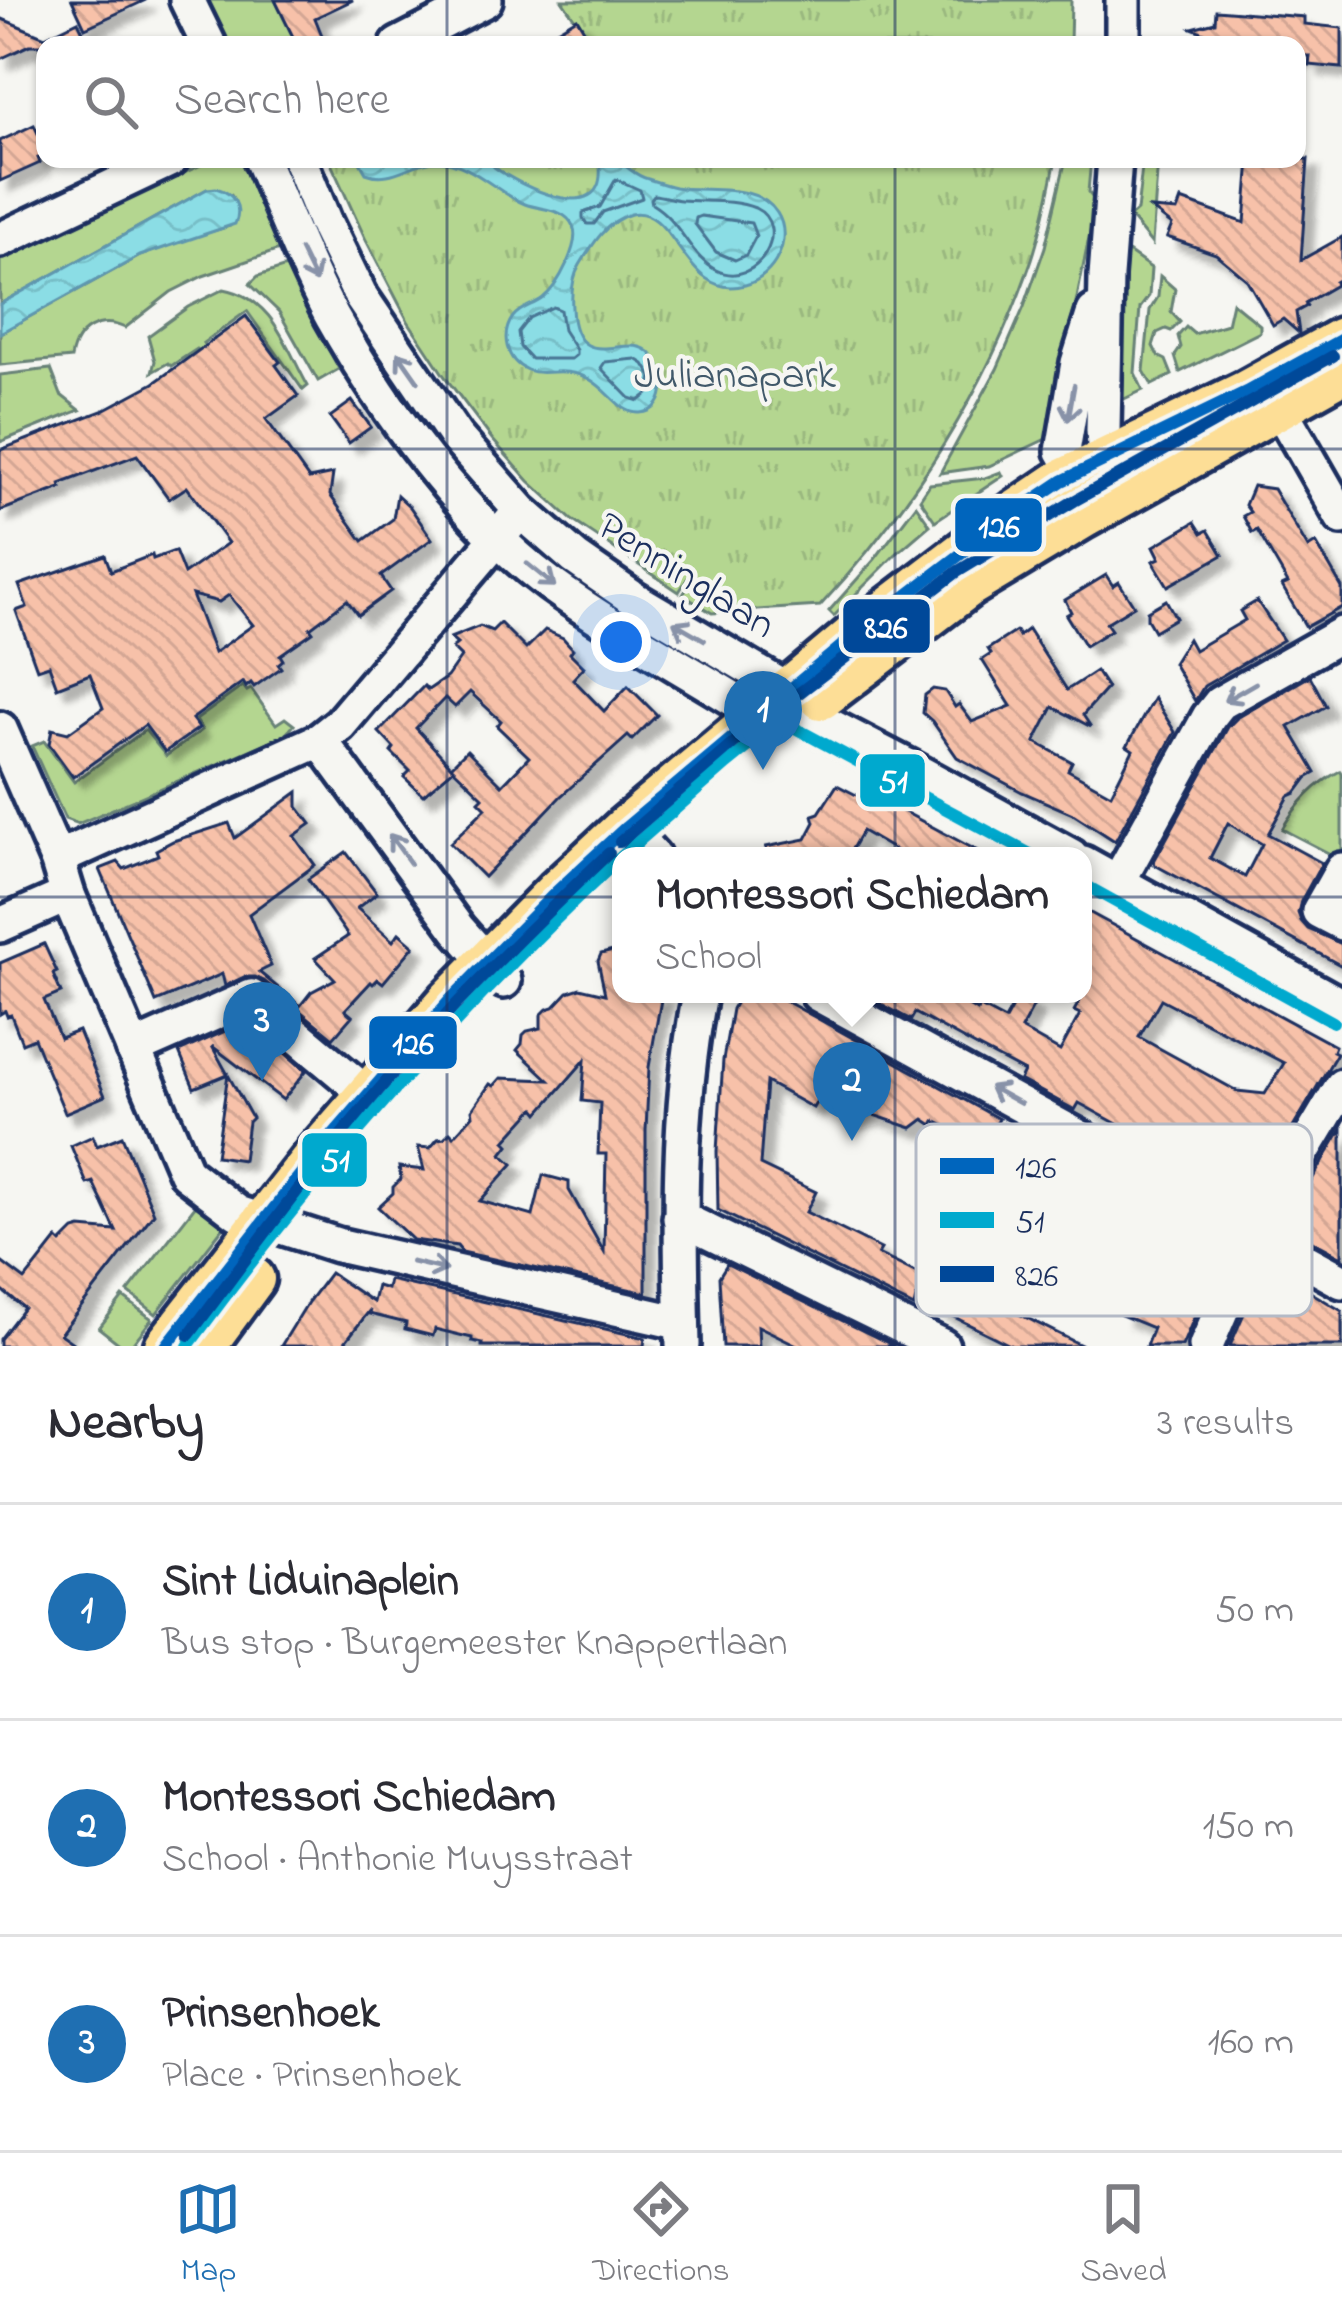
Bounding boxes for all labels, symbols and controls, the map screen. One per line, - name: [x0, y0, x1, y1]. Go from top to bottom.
- search box: [36, 36, 1306, 168]
- icon: search: [78, 69, 144, 135]
- text: Search here: [174, 69, 390, 135]
- one-way arrow: [298, 247, 320, 283]
- park label: Julianapark: [634, 346, 837, 407]
- one-way arrow: [396, 351, 421, 385]
- one-way arrow: [1059, 383, 1082, 422]
- line badge: 126: [953, 496, 1044, 554]
- street label: Penninglaan: [584, 498, 787, 656]
- text: 126: [978, 505, 1020, 553]
- one-way arrow: [525, 560, 556, 588]
- line badge: 826: [841, 597, 932, 655]
- text: 826: [864, 606, 908, 654]
- your location: [591, 612, 651, 672]
- one-way arrow: [672, 618, 707, 642]
- pin: 1: [724, 671, 802, 770]
- one-way arrow: [1224, 680, 1259, 704]
- line badge: 51: [858, 752, 927, 809]
- text: 51: [878, 760, 908, 808]
- one-way arrow: [388, 833, 413, 866]
- popup: [612, 847, 1092, 1003]
- text: Montessori Schiedam: [655, 864, 1049, 930]
- text: School: [655, 930, 762, 987]
- pin: 3: [223, 982, 301, 1081]
- line badge: 126: [367, 1014, 459, 1071]
- text: 126: [392, 1022, 434, 1070]
- pin: 2: [813, 1042, 891, 1141]
- one-way arrow: [988, 1083, 1023, 1106]
- legend: [916, 1124, 1312, 1316]
- line badge: 51: [300, 1131, 369, 1189]
- text: 51: [320, 1139, 350, 1187]
- text: 126: [1015, 1146, 1056, 1194]
- text: 51: [1015, 1200, 1044, 1248]
- text: 826: [1015, 1254, 1058, 1302]
- one-way arrow: [409, 1256, 447, 1278]
- text: Nearby: [48, 1387, 204, 1462]
- text: 3 results: [1157, 1396, 1294, 1453]
- text: Sint Liduinaplein: [162, 1550, 459, 1616]
- text: 1: [81, 1583, 93, 1640]
- text: 50 m: [1215, 1583, 1294, 1640]
- text: Bus stop · Burgemeester Knappertlaan: [162, 1616, 788, 1673]
- text: Montessori Schiedam: [162, 1766, 556, 1832]
- text: 2: [77, 1799, 97, 1856]
- text: 150 m: [1202, 1799, 1294, 1856]
- text: School · Anthonie Muysstraat: [162, 1832, 633, 1889]
- text: Prinsenhoek: [162, 1982, 380, 2048]
- text: 3: [79, 2015, 95, 2072]
- text: 160 m: [1208, 2015, 1294, 2072]
- text: Place · Prinsenhoek: [162, 2048, 461, 2105]
- tab: Map: [175, 2176, 241, 2296]
- tab: Directions: [592, 2176, 730, 2296]
- tab: Saved: [1080, 2176, 1167, 2296]

